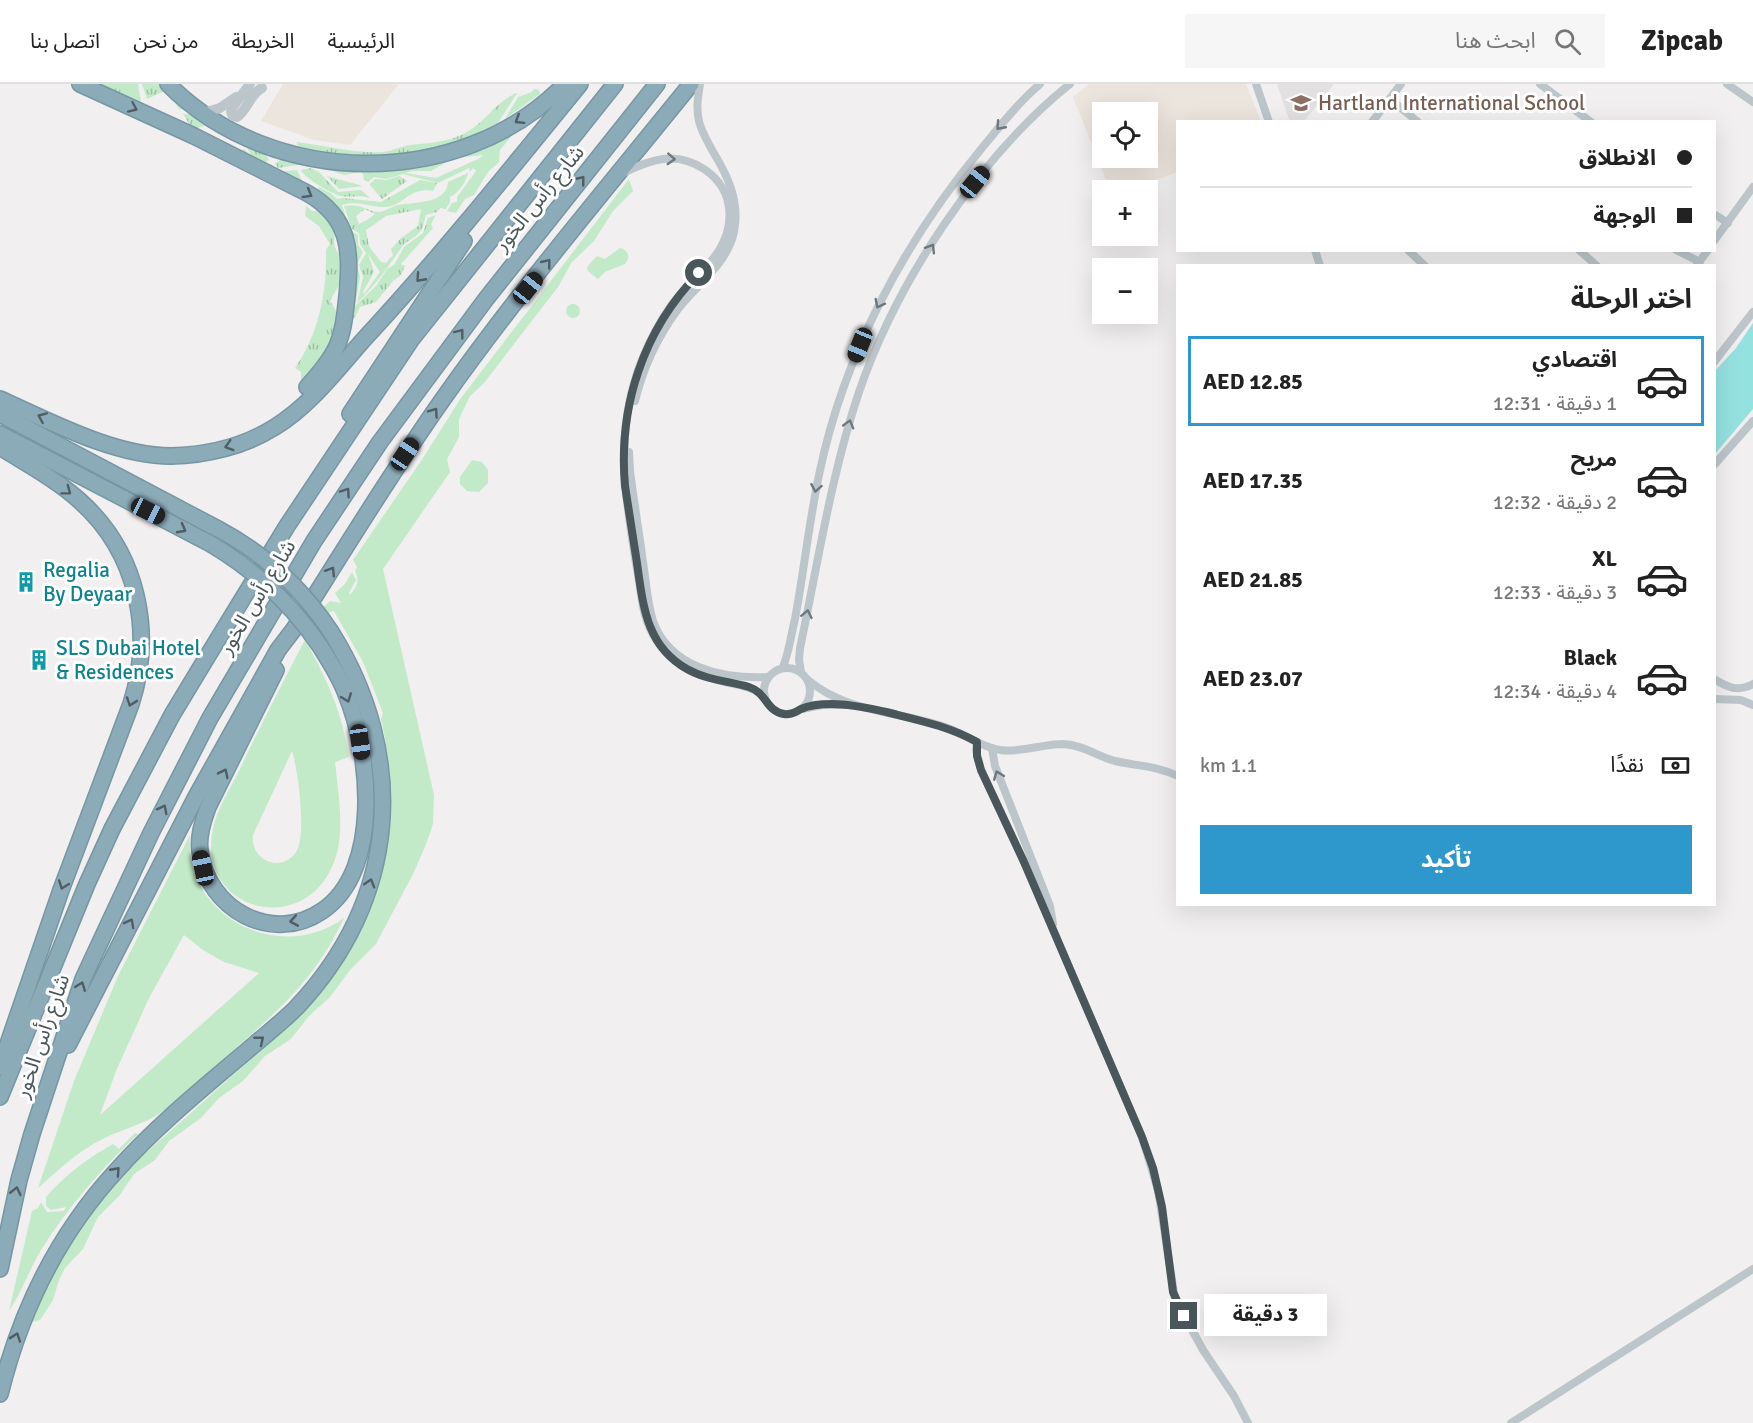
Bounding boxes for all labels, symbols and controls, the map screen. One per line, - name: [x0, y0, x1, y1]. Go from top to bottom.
- search box: [1185, 14, 1605, 68]
- text: Zipcab: [1641, 24, 1723, 58]
- icon: search: [1551, 25, 1584, 58]
- text: ابحث هنا: [1455, 27, 1536, 54]
- text: اتصل بنا: [30, 28, 100, 54]
- text: من نحن: [133, 28, 198, 54]
- text: الخريطة: [231, 28, 294, 54]
- text: الرئيسية: [327, 28, 395, 54]
- place label: Hartland International School: [1318, 90, 1585, 116]
- school or university icon: Hartland International School: [1289, 91, 1313, 115]
- one-way arrow: [127, 101, 138, 113]
- map controls: [1092, 102, 1158, 324]
- button: locate: [1092, 102, 1158, 168]
- one-way arrow: [515, 113, 525, 125]
- one-way arrow: [996, 119, 1007, 130]
- street label: شارع رأس الخور: [488, 140, 591, 258]
- text: الانطلاق: [1579, 144, 1656, 171]
- one-way arrow: [667, 152, 676, 165]
- car: [957, 162, 993, 202]
- one-way arrow: [573, 176, 584, 187]
- button: +: [1092, 180, 1158, 246]
- one-way arrow: [302, 187, 312, 198]
- text: الوجهة: [1593, 202, 1656, 229]
- one-way arrow: [923, 244, 935, 254]
- button: −: [1092, 258, 1158, 324]
- one-way arrow: [540, 259, 551, 270]
- route start: [685, 259, 712, 286]
- car: [510, 268, 546, 308]
- one-way arrow: [416, 271, 427, 282]
- text: اختر الرحلة: [1571, 283, 1692, 316]
- one-way arrow: [875, 298, 886, 309]
- car: [845, 325, 875, 365]
- one-way arrow: [452, 329, 463, 340]
- text: اقتصادي: [1532, 346, 1617, 373]
- icon: car: [1635, 354, 1689, 408]
- text: AED 12.85: [1203, 368, 1303, 395]
- text: 1 دقيقة · 12:31: [1493, 391, 1617, 416]
- one-way arrow: [427, 408, 438, 419]
- one-way arrow: [37, 412, 48, 424]
- one-way arrow: [842, 419, 855, 429]
- car: [387, 434, 423, 474]
- one-way arrow: [224, 439, 235, 451]
- text: مريح: [1571, 445, 1617, 472]
- icon: car: [1635, 453, 1689, 507]
- text: AED 17.35: [1203, 467, 1303, 494]
- one-way arrow: [810, 483, 823, 493]
- one-way arrow: [60, 484, 71, 495]
- one-way arrow: [339, 488, 351, 498]
- text: 2 دقيقة · 12:32: [1493, 490, 1617, 515]
- car: [128, 495, 168, 527]
- one-way arrow: [176, 522, 186, 533]
- street label: شارع رأس الخور: [212, 535, 303, 661]
- text: XL: [1592, 545, 1617, 572]
- icon: car: [1635, 552, 1689, 606]
- place label: Regalia By Deyaar: [43, 557, 133, 607]
- text: AED 21.85: [1203, 566, 1303, 593]
- one-way arrow: [324, 567, 335, 578]
- building icon: Regalia By Deyaar: [14, 570, 38, 594]
- text: 3 دقيقة · 12:33: [1493, 580, 1617, 605]
- one-way arrow: [800, 610, 813, 620]
- place label: SLS Dubai Hotel & Residences: [56, 635, 201, 685]
- text: Black: [1563, 644, 1617, 671]
- building icon: SLS Dubai Hotel & Residences: [27, 648, 51, 672]
- icon: car: [1635, 651, 1689, 705]
- text: AED 23.07: [1203, 665, 1303, 692]
- text: 4 دقيقة · 12:34: [1493, 679, 1617, 704]
- one-way arrow: [340, 692, 353, 703]
- one-way arrow: [126, 696, 139, 707]
- car: [349, 723, 371, 761]
- icon: cash: [1659, 749, 1692, 782]
- text: نقدًا: [1610, 751, 1644, 778]
- text: 1.1 km: [1200, 753, 1257, 778]
- one-way arrow: [217, 769, 229, 780]
- one-way arrow: [993, 770, 1005, 781]
- one-way arrow: [156, 804, 167, 815]
- button: تأكيد: [1200, 825, 1692, 894]
- car: [190, 849, 216, 887]
- one-way arrow: [363, 878, 375, 889]
- one-way arrow: [58, 879, 71, 890]
- one-way arrow: [289, 914, 299, 927]
- one-way arrow: [122, 918, 134, 929]
- street label: شارع رأس الخور: [8, 971, 77, 1103]
- one-way arrow: [74, 981, 86, 992]
- one-way arrow: [253, 1037, 264, 1048]
- one-way arrow: [109, 1167, 120, 1178]
- one-way arrow: [9, 1187, 22, 1197]
- callout: 3 دقيقة: [1205, 1295, 1328, 1337]
- route end: [1170, 1302, 1197, 1329]
- text: 3 دقيقة: [1233, 1302, 1298, 1327]
- one-way arrow: [9, 1332, 22, 1343]

